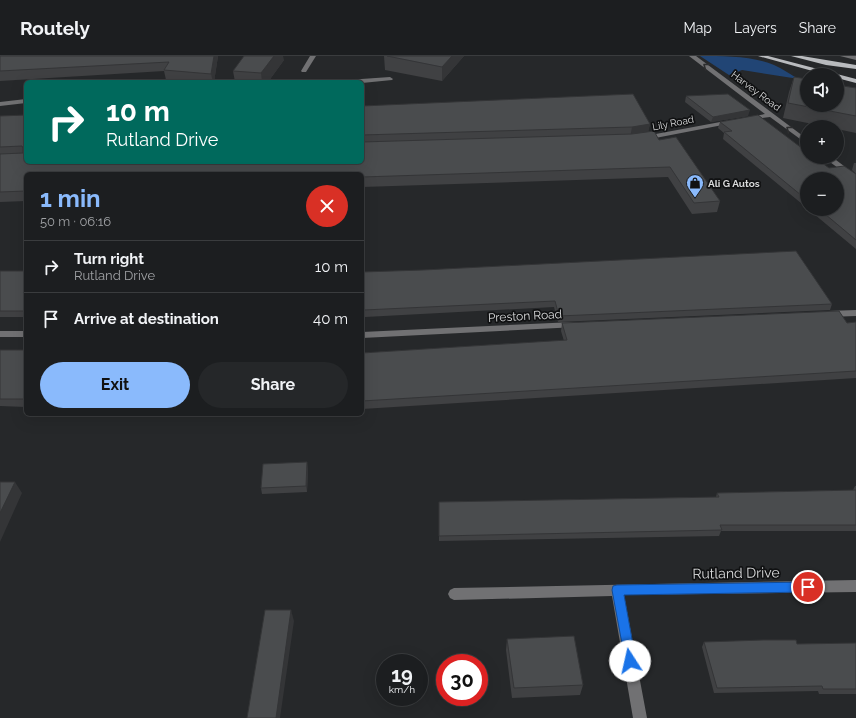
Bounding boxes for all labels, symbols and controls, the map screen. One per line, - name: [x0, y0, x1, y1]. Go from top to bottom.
- text: Routely: [20, 17, 90, 39]
- text: Map: [684, 20, 712, 36]
- text: Layers: [734, 20, 777, 36]
- text: Share: [799, 20, 836, 36]
- one-way arrow: [703, 64, 710, 71]
- map controls: [800, 68, 844, 216]
- button: sound: [800, 68, 844, 112]
- street label: Harvey Road: [729, 69, 783, 113]
- text: 10 m: [106, 95, 170, 128]
- icon: right: [40, 96, 92, 148]
- street label: Lily Road: [651, 114, 695, 132]
- button: +: [800, 120, 844, 164]
- one-way arrow: [786, 126, 793, 133]
- text: Rutland Drive: [106, 129, 218, 150]
- button: −: [800, 172, 844, 216]
- shop icon: Ali G Autos: [685, 173, 705, 198]
- place label: Ali G Autos: [708, 178, 760, 189]
- text: 1 min: [40, 184, 101, 213]
- button: close: [306, 185, 348, 227]
- text: 50 m · 06:16: [40, 214, 111, 229]
- text: Turn right: [74, 250, 144, 268]
- icon: right: [40, 256, 62, 278]
- text: 10 m: [315, 258, 348, 276]
- text: Rutland Drive: [74, 268, 155, 283]
- street label: Preston Road: [488, 307, 562, 325]
- icon: arrive: [40, 308, 62, 330]
- text: Arrive at destination: [74, 310, 219, 328]
- text: 40 m: [313, 310, 348, 328]
- button: Exit: [40, 362, 190, 408]
- button: Share: [198, 362, 348, 408]
- street label: Rutland Drive: [692, 564, 780, 582]
- pin: [791, 570, 825, 604]
- icon: arrive: [797, 576, 819, 598]
- position arrow: [609, 640, 651, 682]
- speed limit sign: 30: [436, 654, 488, 706]
- text: 19: [391, 663, 413, 687]
- text: km/h: [389, 684, 415, 695]

